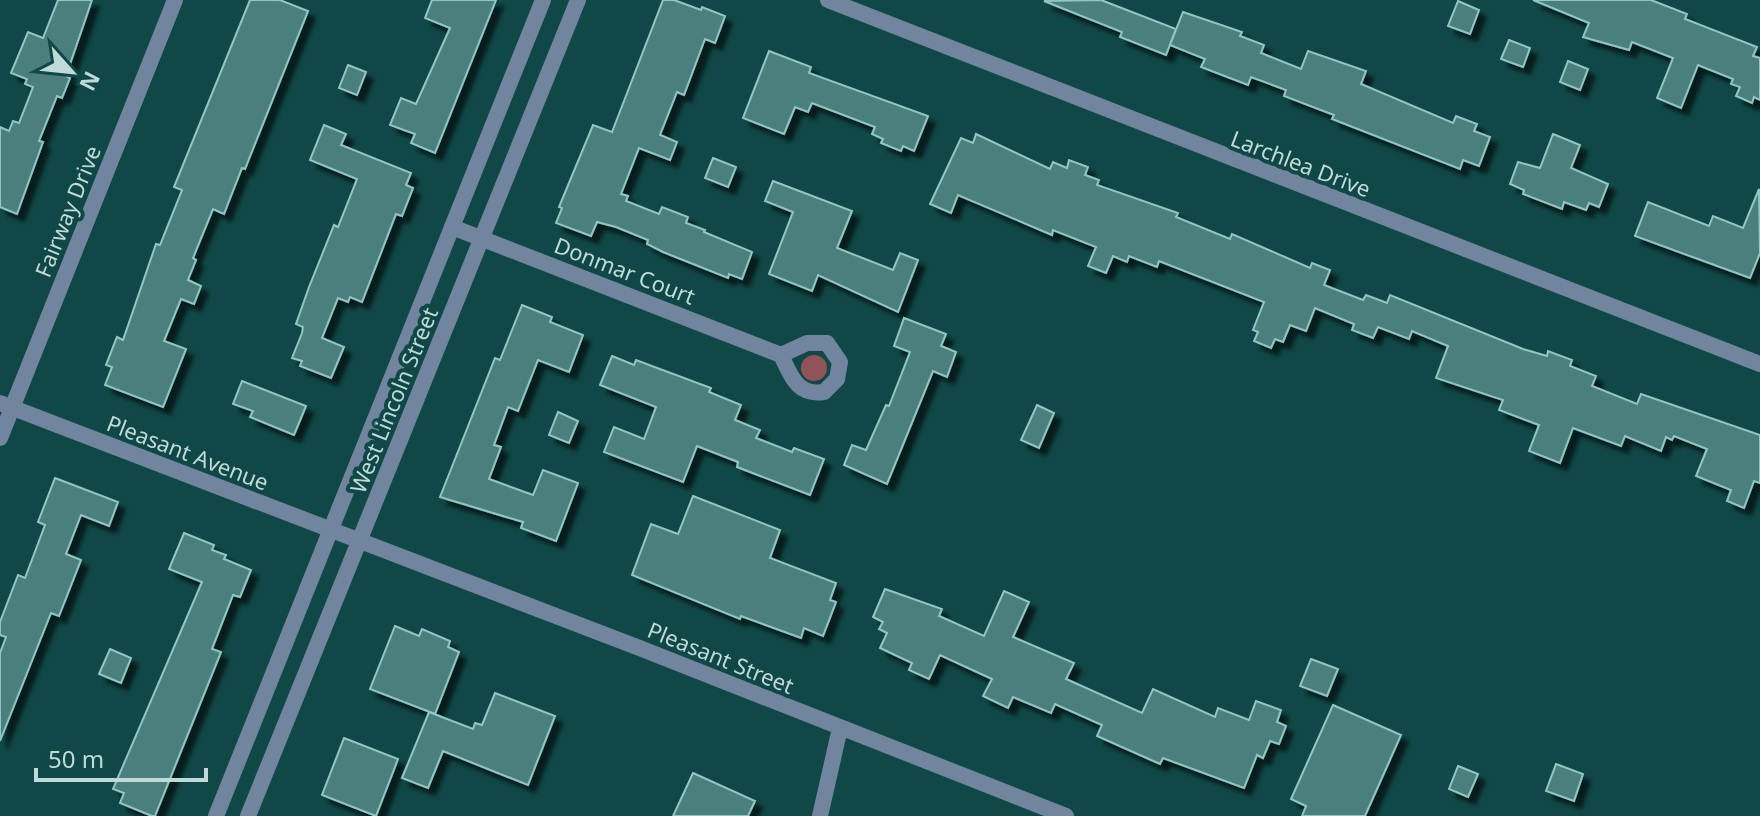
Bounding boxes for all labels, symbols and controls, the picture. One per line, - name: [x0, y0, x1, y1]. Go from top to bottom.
- north arrow: [32, 32, 112, 112]
- text: N: [73, 67, 108, 96]
- street label: Larchlea Drive: [1227, 123, 1375, 203]
- street label: Fairway Drive: [27, 141, 107, 281]
- street label: Donmar Court: [550, 229, 700, 311]
- street label: West Lincoln Street: [342, 303, 444, 497]
- street label: Pleasant Avenue: [103, 407, 273, 497]
- street label: Pleasant Street: [643, 614, 799, 700]
- scale bar: [36, 732, 206, 782]
- text: 50 m: [48, 742, 104, 775]

